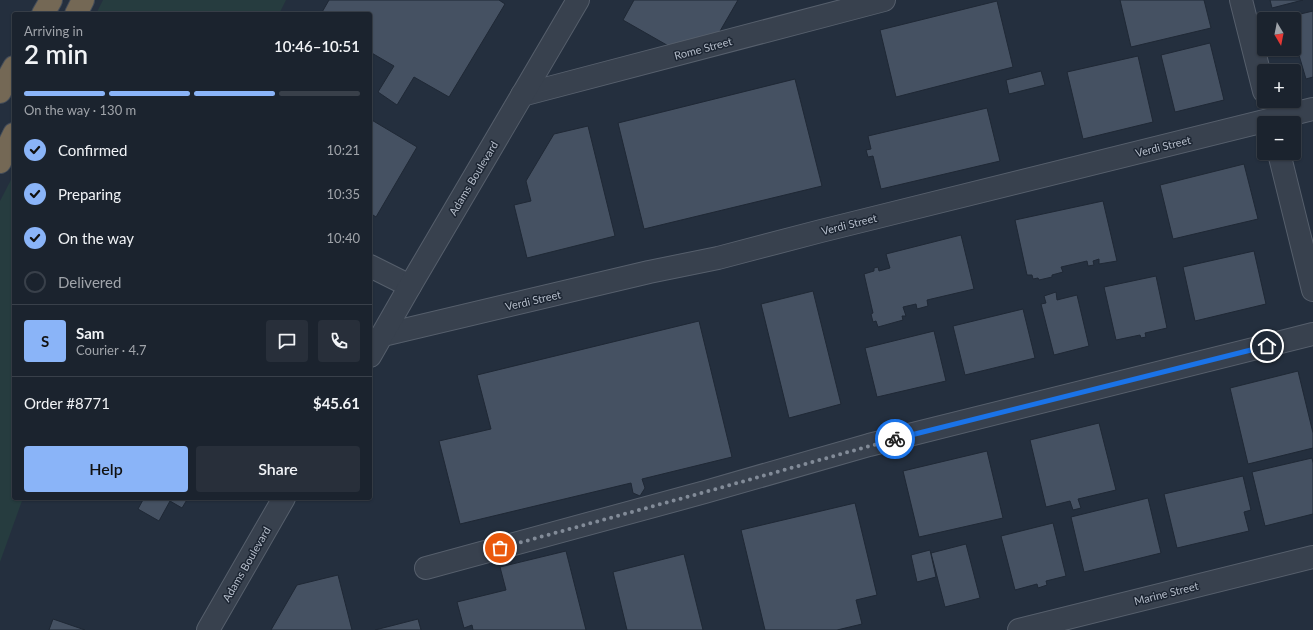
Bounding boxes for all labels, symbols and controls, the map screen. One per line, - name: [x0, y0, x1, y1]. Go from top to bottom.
- north arrow: [1257, 12, 1301, 56]
- map controls: [1257, 12, 1301, 160]
- text: Arriving in: [24, 23, 83, 39]
- street label: Rome Street: [673, 34, 733, 62]
- text: 10:46–10:51: [274, 37, 360, 55]
- text: 2 min: [24, 38, 88, 70]
- button: +: [1257, 64, 1301, 108]
- text: On the way · 130 m: [24, 102, 136, 118]
- button: −: [1257, 116, 1301, 160]
- street label: Verdi Street: [1134, 133, 1192, 159]
- icon: check: [24, 139, 46, 161]
- street label: Adams Boulevard: [446, 139, 500, 217]
- text: Confirmed: [58, 141, 127, 159]
- text: 10:21: [327, 142, 360, 158]
- icon: check: [24, 183, 46, 205]
- text: Preparing: [58, 185, 121, 203]
- text: 10:35: [327, 186, 360, 202]
- street label: Verdi Street: [820, 211, 878, 237]
- icon: check: [24, 227, 46, 249]
- text: On the way: [58, 229, 134, 247]
- text: 10:40: [327, 230, 360, 246]
- text: Delivered: [58, 273, 121, 291]
- street label: Verdi Street: [504, 287, 562, 313]
- button: chat: [266, 320, 308, 362]
- button: phone: [318, 320, 360, 362]
- text: Sam: [76, 324, 104, 342]
- pin: [1250, 329, 1284, 363]
- text: S: [41, 332, 49, 350]
- icon: home: [1256, 335, 1278, 357]
- text: Courier · 4.7: [76, 342, 147, 358]
- text: Order #8771: [24, 394, 110, 412]
- text: $45.61: [313, 394, 360, 412]
- courier: [875, 419, 915, 459]
- icon: bike: [884, 428, 906, 450]
- button: Help: [24, 446, 188, 492]
- button: Share: [196, 446, 360, 492]
- street label: Adams Boulevard: [219, 524, 273, 604]
- pin: [483, 531, 517, 565]
- icon: bag: [489, 537, 511, 559]
- street label: Marine Street: [1132, 579, 1200, 607]

